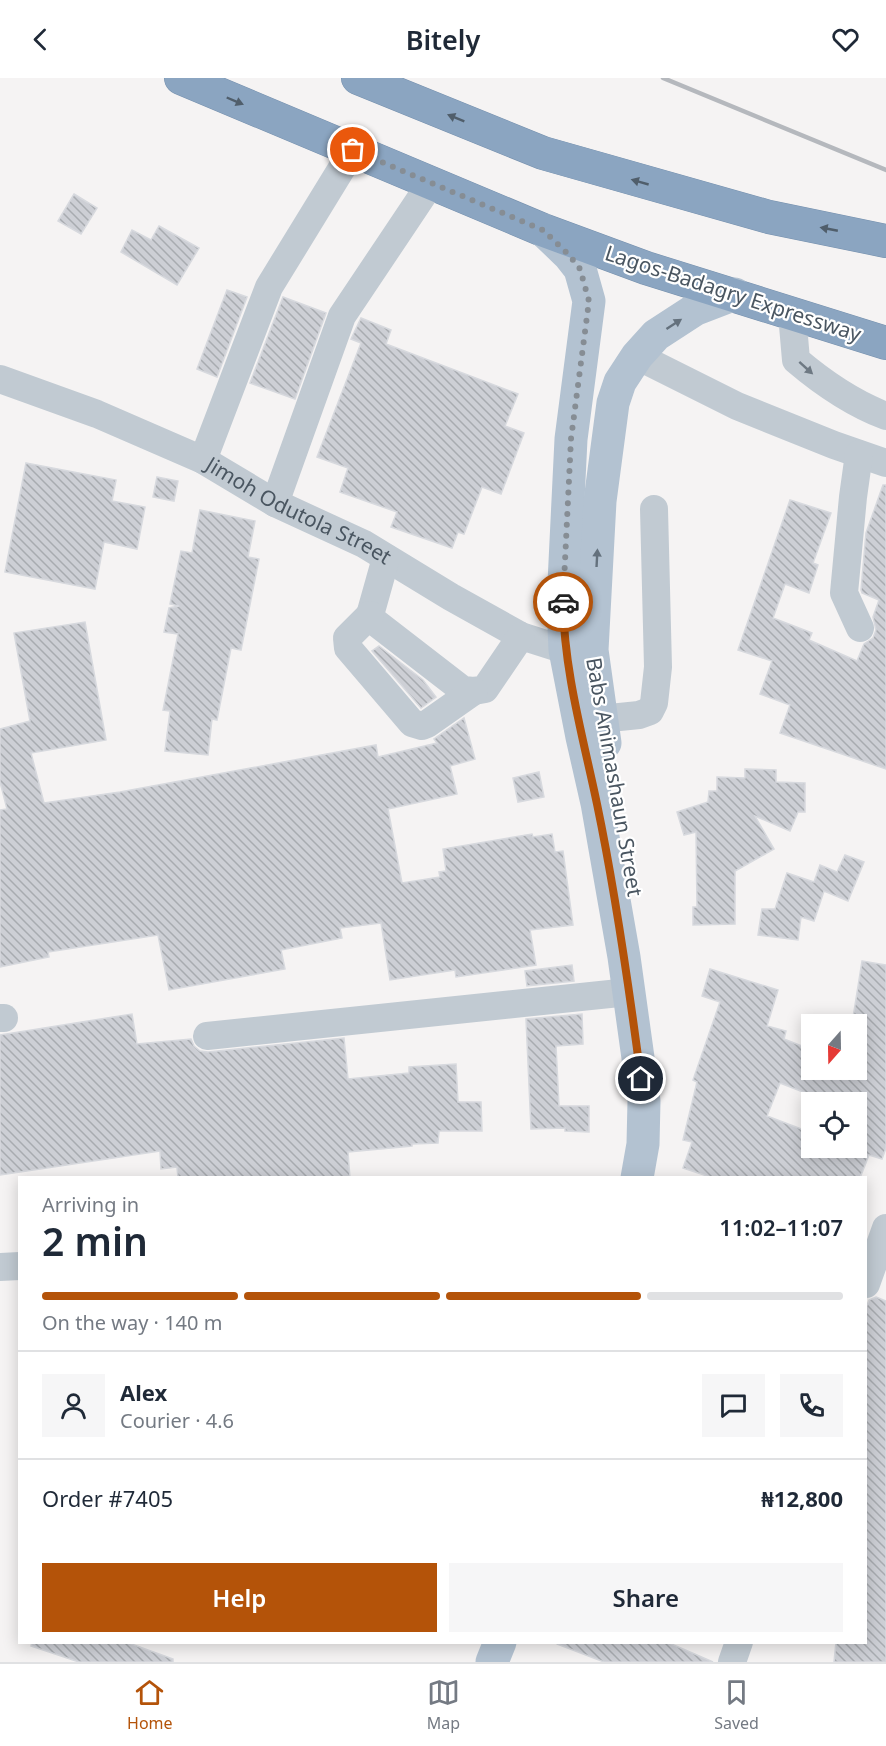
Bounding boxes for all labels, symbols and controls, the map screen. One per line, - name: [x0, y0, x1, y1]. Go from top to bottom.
- text: Bitely: [406, 21, 480, 58]
- icon: back: [24, 23, 57, 56]
- icon: heart: [829, 23, 862, 56]
- one-way arrow: [226, 96, 244, 106]
- one-way arrow: [446, 113, 464, 123]
- pin: [327, 124, 378, 175]
- icon: bag: [336, 133, 369, 166]
- one-way arrow: [631, 176, 649, 186]
- one-way arrow: [819, 224, 838, 233]
- street label: Lagos-Badagry Expressway: [602, 238, 865, 348]
- one-way arrow: [665, 318, 681, 330]
- one-way arrow: [798, 361, 813, 375]
- street label: Jimoh Odutola Street: [199, 449, 397, 571]
- one-way arrow: [592, 549, 601, 568]
- courier: [533, 572, 593, 632]
- icon: car: [547, 586, 580, 619]
- street label: Babs Animashaun Street: [580, 655, 650, 899]
- north arrow: [801, 1014, 867, 1080]
- map controls: [801, 1014, 867, 1158]
- pin: [615, 1053, 666, 1104]
- icon: home: [624, 1062, 657, 1095]
- button: locate: [801, 1092, 867, 1158]
- text: Arriving in: [42, 1191, 139, 1218]
- text: 11:02–11:07: [719, 1212, 843, 1242]
- text: 2 min: [42, 1214, 148, 1267]
- text: On the way · 140 m: [42, 1309, 222, 1336]
- button: person: [42, 1374, 105, 1437]
- button: chat: [702, 1374, 765, 1437]
- button: phone: [780, 1374, 843, 1437]
- text: Alex: [120, 1377, 167, 1407]
- text: Courier · 4.6: [120, 1407, 234, 1434]
- text: Order #7405: [42, 1483, 173, 1513]
- text: ₦12,800: [761, 1483, 843, 1513]
- button: Help: [42, 1563, 437, 1632]
- button: Share: [449, 1563, 843, 1632]
- tab: Home: [127, 1676, 173, 1734]
- tab: Map: [427, 1676, 460, 1734]
- tab: Saved: [714, 1676, 759, 1734]

